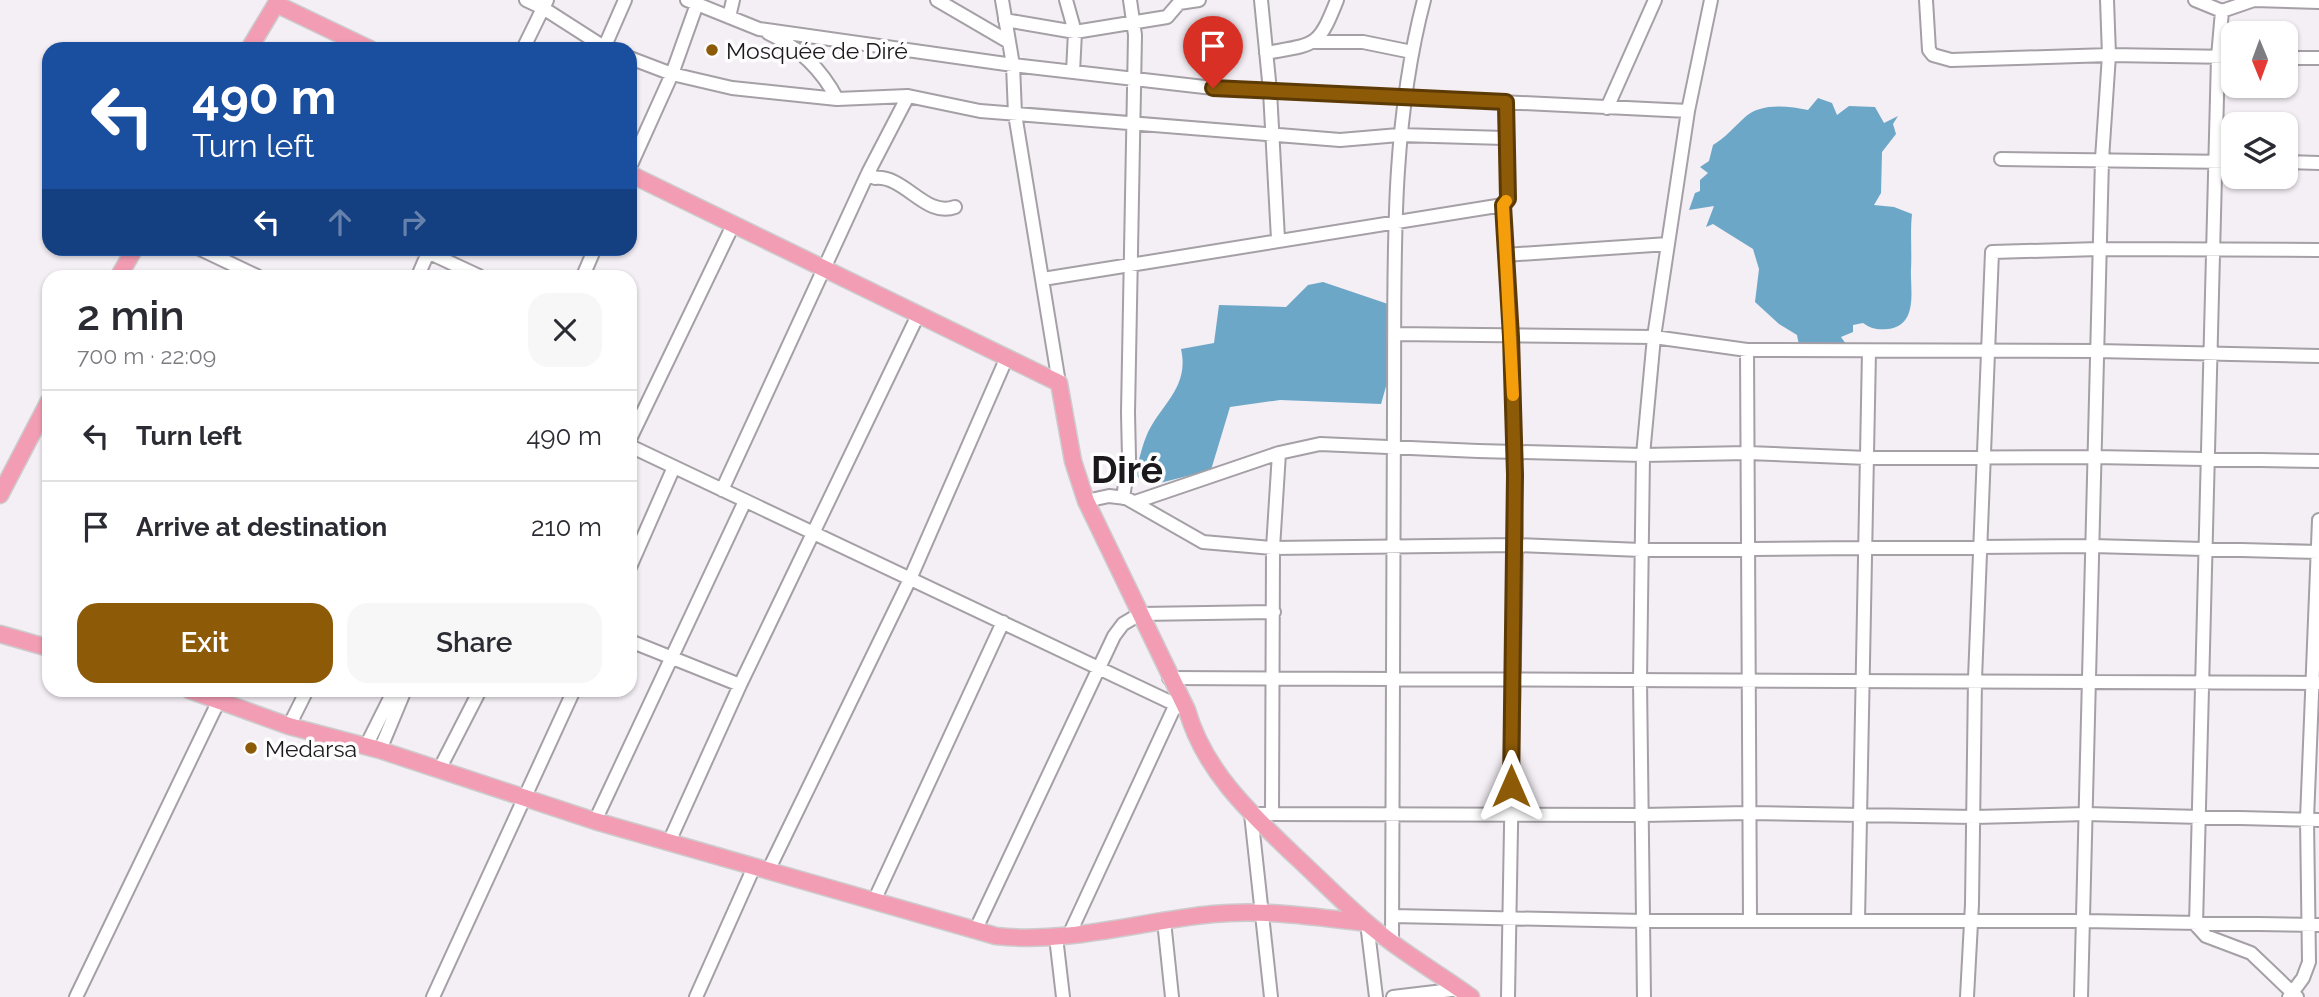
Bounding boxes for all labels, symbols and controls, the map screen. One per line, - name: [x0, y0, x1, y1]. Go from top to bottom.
- pin: [1183, 16, 1243, 88]
- north arrow: [2221, 21, 2298, 98]
- map controls: [2221, 21, 2298, 189]
- icon: arrive: [1194, 27, 1232, 65]
- place label: Mosquée de Diré: [726, 37, 908, 64]
- marker: Mosquée de Diré: [704, 42, 720, 58]
- text: 490 m: [192, 68, 336, 125]
- icon: left: [77, 70, 168, 161]
- button: layers: [2221, 112, 2298, 189]
- text: Turn left: [192, 127, 314, 164]
- icon: left: [248, 203, 286, 241]
- icon: ahead: [321, 203, 359, 241]
- icon: right: [394, 203, 432, 241]
- text: 2 min: [77, 291, 185, 340]
- button: close: [528, 293, 602, 367]
- text: 700 m · 22:09: [77, 342, 216, 369]
- icon: left: [77, 417, 115, 455]
- text: Turn left: [136, 421, 242, 451]
- text: 490 m: [526, 421, 602, 451]
- district label: Diré: [1091, 448, 1163, 492]
- icon: arrive: [77, 508, 115, 546]
- text: Arrive at destination: [136, 512, 387, 542]
- text: 210 m: [531, 512, 602, 542]
- button: Exit: [77, 603, 333, 683]
- button: Share: [347, 603, 602, 683]
- place label: Medarsa: [265, 735, 357, 762]
- marker: Medarsa: [243, 740, 259, 756]
- position arrow: [1474, 749, 1548, 823]

